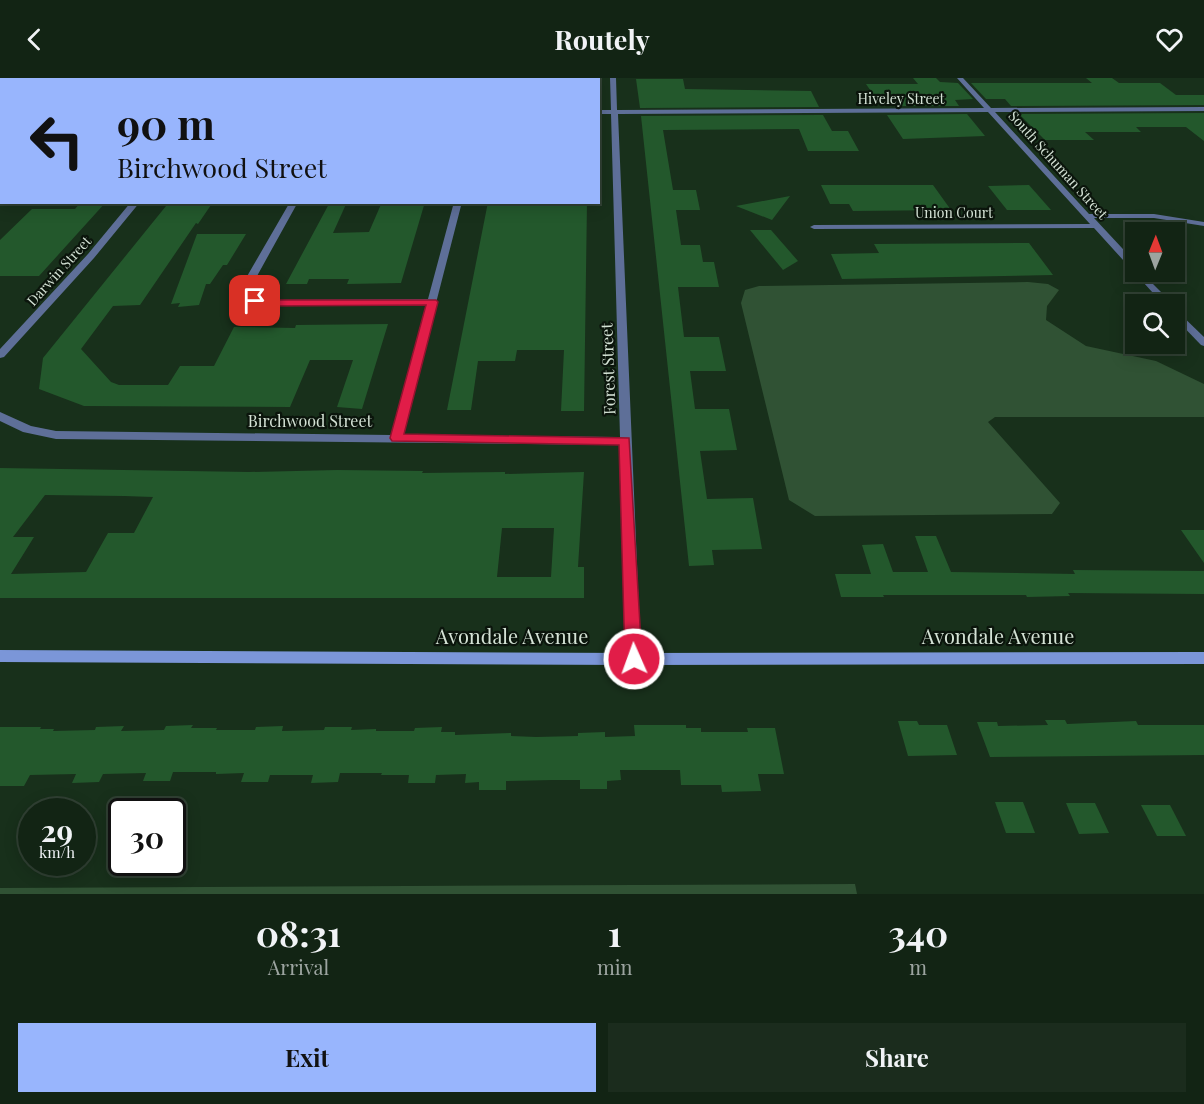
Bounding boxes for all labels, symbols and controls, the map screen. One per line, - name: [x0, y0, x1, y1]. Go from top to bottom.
- text: Routely: [554, 21, 650, 57]
- icon: back: [18, 23, 51, 56]
- icon: heart: [1153, 23, 1186, 56]
- street label: Hiveley Street: [857, 89, 946, 108]
- text: 90 m: [117, 95, 215, 151]
- icon: left: [18, 102, 96, 180]
- street label: South Schuman Street: [1005, 106, 1113, 224]
- text: Birchwood Street: [117, 149, 327, 185]
- street label: Union Court: [915, 203, 994, 222]
- north arrow: [1125, 222, 1185, 282]
- map controls: [1125, 222, 1185, 354]
- street label: Darwin Street: [22, 231, 96, 310]
- pin: [229, 275, 280, 326]
- icon: arrive: [238, 284, 271, 317]
- button: search: [1125, 294, 1185, 354]
- street label: Forest Street: [595, 322, 620, 415]
- street label: Birchwood Street: [248, 410, 373, 431]
- street label: Avondale Avenue: [435, 622, 588, 649]
- street label: Avondale Avenue: [921, 622, 1074, 649]
- position arrow: [602, 627, 666, 691]
- speed limit sign: 30: [108, 798, 186, 876]
- text: 29: [41, 810, 73, 850]
- text: km/h: [39, 842, 75, 862]
- text: 08:31: [256, 908, 341, 956]
- text: 1: [608, 908, 622, 956]
- text: 340: [888, 908, 948, 956]
- text: Arrival: [268, 953, 329, 980]
- text: min: [597, 953, 632, 980]
- text: m: [909, 953, 927, 980]
- button: Exit: [18, 1023, 596, 1092]
- button: Share: [608, 1023, 1186, 1092]

